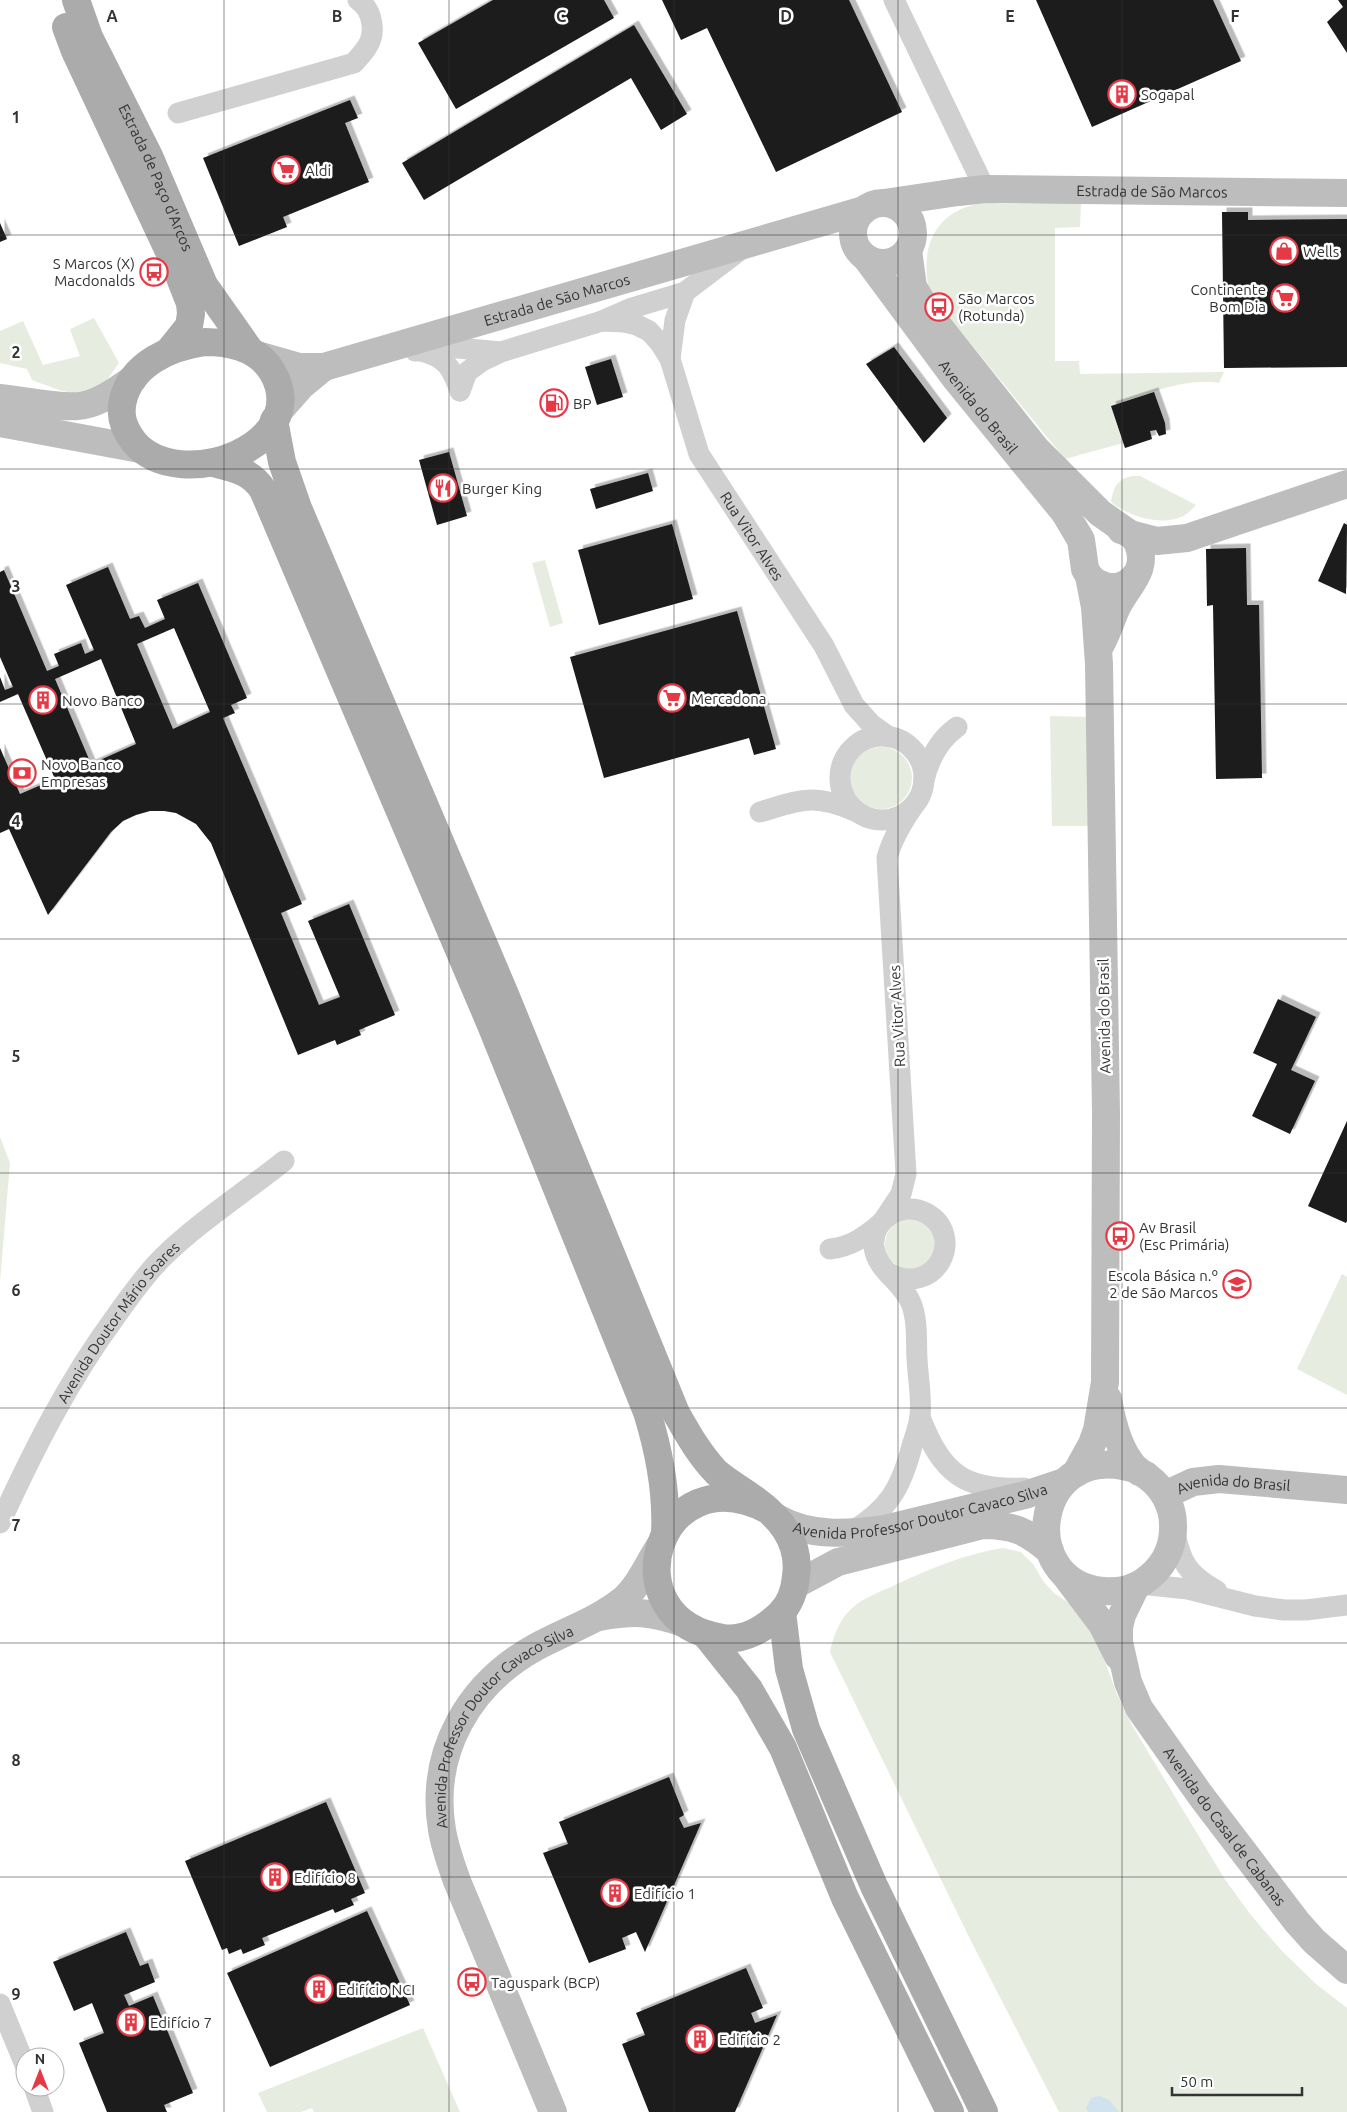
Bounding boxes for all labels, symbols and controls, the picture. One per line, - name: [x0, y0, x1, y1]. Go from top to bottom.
- text: A: [106, 7, 118, 25]
- text: B: [332, 7, 342, 25]
- text: C: [556, 7, 566, 25]
- text: D: [780, 7, 792, 25]
- text: E: [1005, 7, 1015, 25]
- text: F: [1231, 7, 1240, 25]
- building icon: Sogapal: [1107, 79, 1137, 109]
- place label: Sogapal: [1141, 86, 1194, 103]
- street label: Estrada de Paço d'Arcos: [116, 101, 197, 253]
- text: 1: [11, 108, 21, 126]
- supermarket icon: Aldi: [271, 155, 301, 185]
- place label: Aldi: [305, 162, 331, 179]
- street label: Estrada de São Marcos: [1076, 182, 1228, 200]
- shop icon: Wells: [1269, 236, 1299, 266]
- place label: Wells: [1303, 243, 1339, 260]
- place label: S Marcos (X) Macdonalds: [53, 255, 135, 289]
- bus stop icon: S Marcos (X) Macdonalds: [139, 257, 169, 287]
- street label: Estrada de São Marcos: [482, 270, 632, 329]
- place label: Continente Bom Dia: [1190, 281, 1266, 315]
- supermarket icon: Continente Bom Dia: [1270, 283, 1300, 313]
- place label: São Marcos (Rotunda): [958, 290, 1034, 324]
- bus stop icon: São Marcos (Rotunda): [924, 292, 954, 322]
- text: 2: [11, 343, 21, 361]
- street label: Avenida do Brasil: [936, 356, 1021, 457]
- fuel station icon: BP: [539, 388, 569, 418]
- place label: BP: [573, 395, 592, 412]
- restaurant icon: Burger King: [428, 473, 458, 503]
- place label: Burger King: [462, 480, 542, 497]
- street label: Rua Vitor Alves: [717, 488, 787, 583]
- text: 3: [11, 577, 21, 595]
- supermarket icon: Mercadona: [657, 683, 687, 713]
- building icon: Novo Banco: [28, 685, 58, 715]
- place label: Mercadona: [691, 690, 766, 707]
- place label: Novo Banco: [62, 692, 142, 709]
- place label: Novo Banco Empresas: [41, 756, 121, 790]
- bank icon: Novo Banco Empresas: [7, 758, 37, 788]
- text: 4: [11, 812, 21, 830]
- street label: Avenida do Brasil: [1094, 958, 1114, 1074]
- street label: Rua Vitor Alves: [886, 965, 908, 1067]
- text: 5: [11, 1047, 21, 1065]
- place label: Av Brasil (Esc Primária): [1139, 1219, 1230, 1253]
- bus stop icon: Av Brasil (Esc Primária): [1105, 1221, 1135, 1251]
- street label: Avenida Doutor Mário Soares: [53, 1238, 183, 1406]
- place label: Escola Básica n.º 2 de São Marcos: [1108, 1267, 1218, 1301]
- school or university icon: Escola Básica n.º 2 de São Marcos: [1222, 1269, 1252, 1299]
- text: 6: [11, 1281, 21, 1299]
- street label: Avenida do Brasil: [1174, 1470, 1291, 1497]
- street label: Avenida Professor Doutor Cavaco Silva: [791, 1480, 1049, 1541]
- text: 7: [11, 1516, 21, 1534]
- street label: Avenida Professor Doutor Cavaco Silva: [431, 1622, 576, 1830]
- street label: Avenida do Casal de Cabanas: [1160, 1743, 1290, 1909]
- text: 8: [11, 1751, 21, 1769]
- building icon: Edifício 8: [260, 1862, 290, 1892]
- place label: Edifício 8: [294, 1869, 356, 1886]
- building icon: Edifício 1: [600, 1878, 630, 1908]
- place label: Edifício 1: [634, 1885, 696, 1902]
- bus stop icon: Taguspark (BCP): [457, 1967, 487, 1997]
- building icon: Edifício NCI: [304, 1974, 334, 2004]
- place label: Taguspark (BCP): [491, 1974, 600, 1991]
- place label: Edifício NCI: [338, 1981, 415, 1998]
- text: 9: [11, 1985, 21, 2003]
- building icon: Edifício 7: [116, 2007, 146, 2037]
- place label: Edifício 7: [150, 2014, 212, 2031]
- building icon: Edifício 2: [685, 2024, 715, 2054]
- place label: Edifício 2: [719, 2031, 781, 2048]
- north arrow: [15, 2047, 65, 2097]
- text: N: [35, 2051, 45, 2067]
- scale bar: [1172, 2064, 1302, 2096]
- text: 50 m: [1180, 2073, 1213, 2090]

